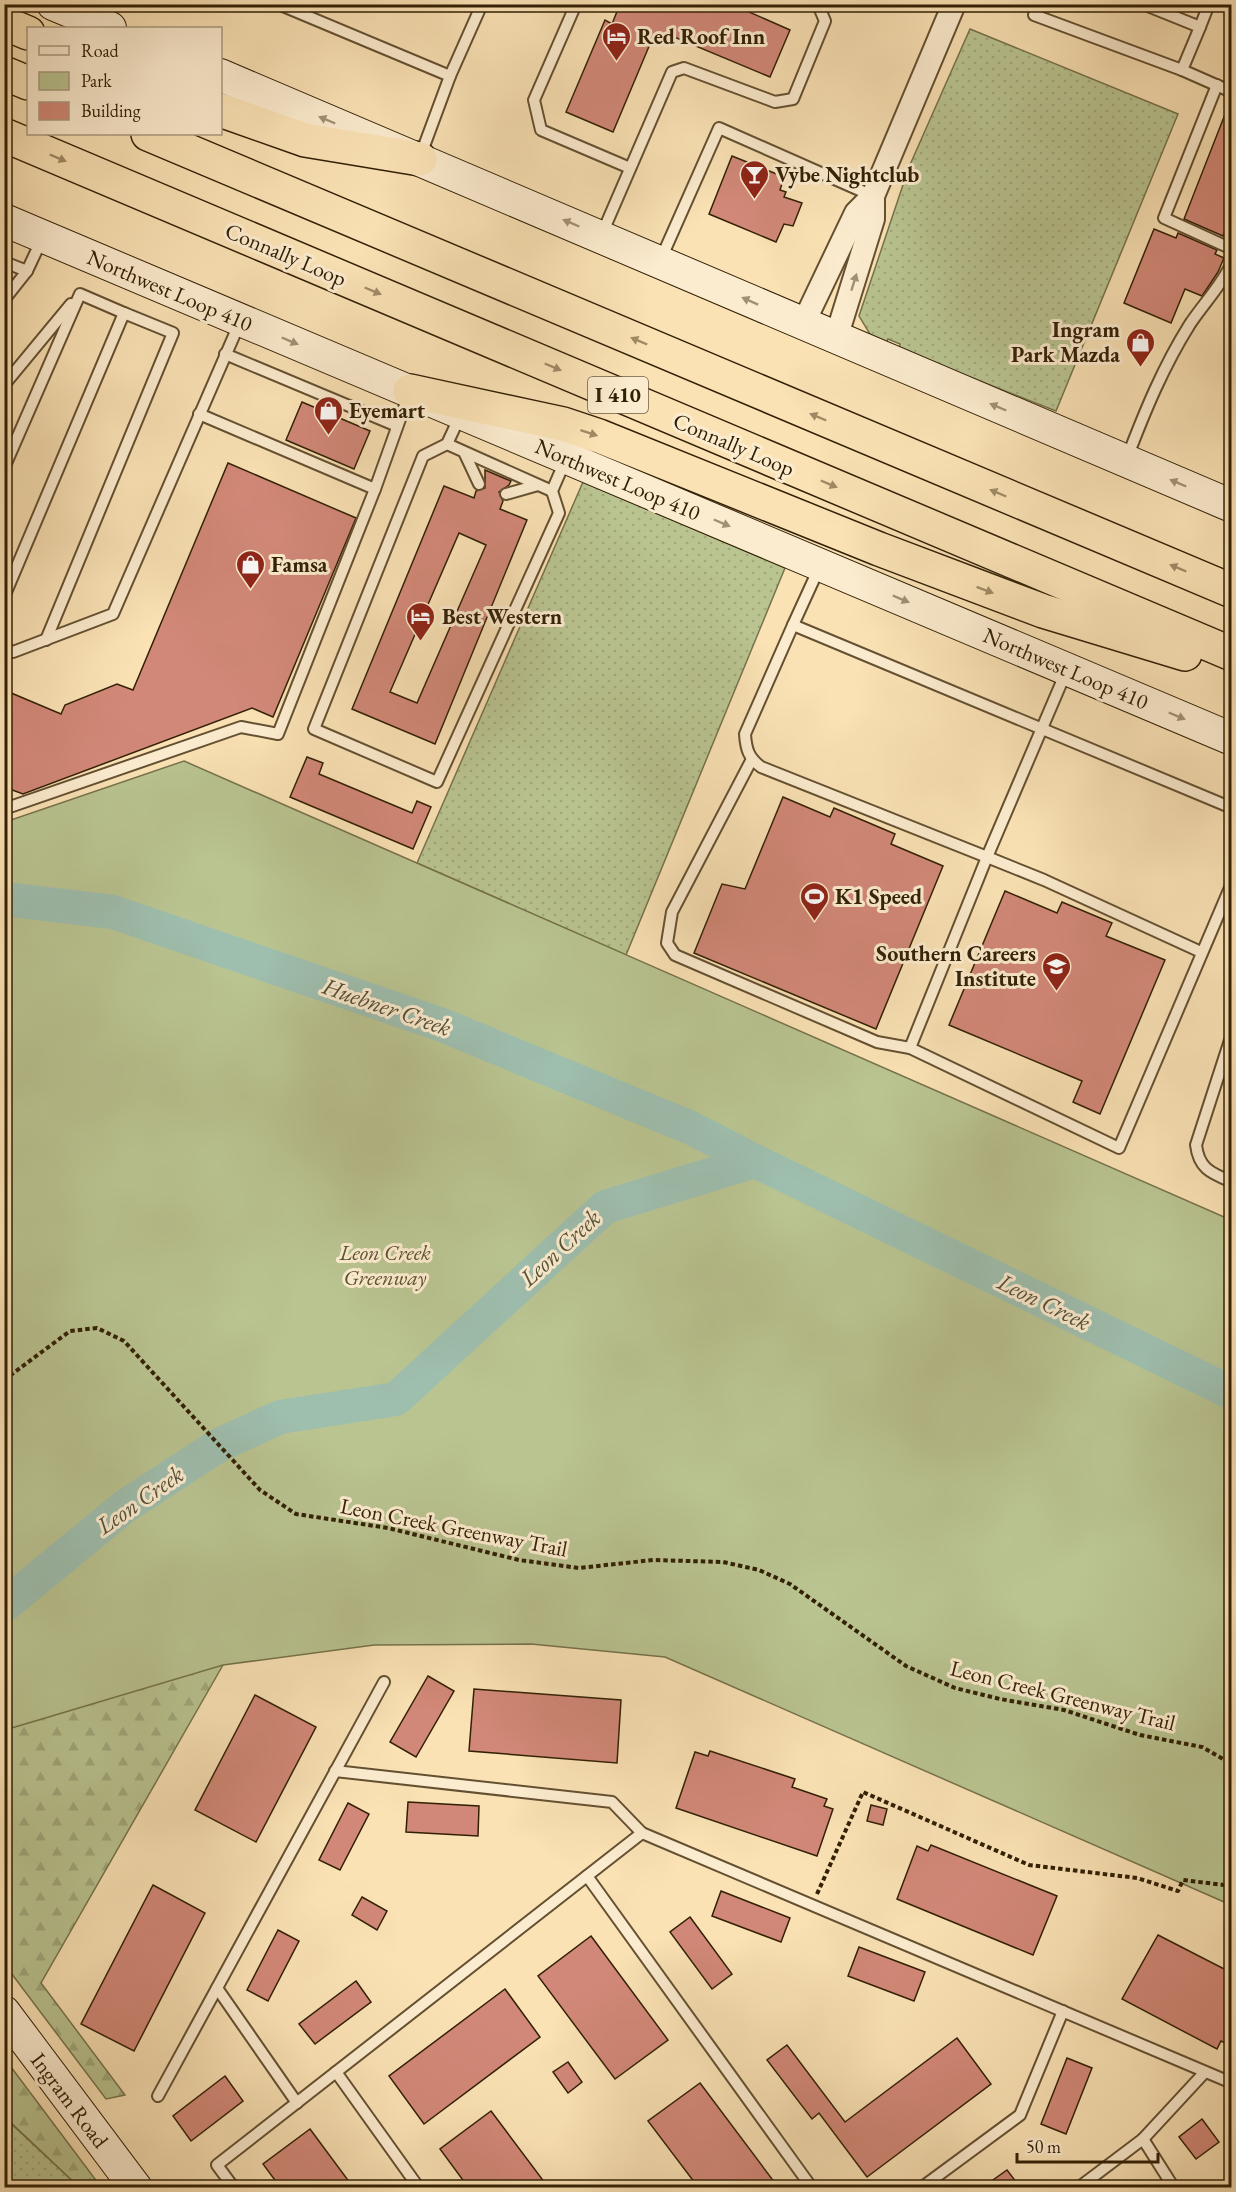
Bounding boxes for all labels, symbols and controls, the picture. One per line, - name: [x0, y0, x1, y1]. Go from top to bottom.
- hotel icon: Red Roof Inn: [600, 20, 632, 62]
- place label: Red Roof Inn: [637, 22, 766, 51]
- legend: [27, 27, 222, 135]
- text: Road: [81, 39, 120, 62]
- text: Park: [81, 69, 112, 92]
- text: Building: [81, 99, 141, 122]
- one-way arrow: [318, 115, 336, 124]
- one-way arrow: [50, 153, 68, 163]
- bar icon: Vybe Nightclub: [738, 158, 770, 200]
- place label: Vybe Nightclub: [775, 160, 919, 189]
- street label: Connally Loop: [221, 216, 351, 293]
- one-way arrow: [562, 219, 579, 228]
- street label: Northwest Loop 410: [83, 243, 257, 339]
- one-way arrow: [850, 273, 859, 291]
- one-way arrow: [365, 286, 383, 296]
- one-way arrow: [740, 296, 758, 306]
- place label: Ingram Park Mazda: [1011, 315, 1120, 369]
- shop icon: Ingram Park Mazda: [1125, 326, 1157, 368]
- one-way arrow: [282, 336, 300, 346]
- one-way arrow: [629, 336, 647, 346]
- one-way arrow: [544, 363, 562, 372]
- road number: I 410: [588, 377, 648, 413]
- shop icon: Eyemart: [312, 394, 344, 436]
- place label: Eyemart: [349, 396, 426, 425]
- one-way arrow: [989, 402, 1007, 411]
- street label: Connally Loop: [669, 406, 799, 483]
- one-way arrow: [809, 412, 827, 422]
- one-way arrow: [580, 428, 598, 438]
- street label: Northwest Loop 410: [531, 432, 705, 528]
- one-way arrow: [1168, 478, 1186, 488]
- one-way arrow: [821, 479, 839, 489]
- one-way arrow: [989, 487, 1007, 497]
- one-way arrow: [713, 518, 731, 528]
- shop icon: Famsa: [234, 548, 266, 590]
- place label: Famsa: [271, 550, 328, 579]
- one-way arrow: [1168, 563, 1186, 573]
- one-way arrow: [977, 585, 995, 595]
- one-way arrow: [892, 595, 910, 604]
- hotel icon: Best Western: [405, 600, 437, 642]
- place label: Best Western: [442, 602, 563, 631]
- street label: Northwest Loop 410: [979, 621, 1153, 717]
- one-way arrow: [1169, 711, 1187, 721]
- sports icon: K1 Speed: [798, 880, 830, 922]
- place label: K1 Speed: [835, 882, 922, 911]
- place label: Southern Careers Institute: [876, 939, 1036, 993]
- school or university icon: Southern Careers Institute: [1041, 950, 1073, 992]
- water label: Huebner Creek: [318, 970, 456, 1043]
- water label: Leon Creek: [512, 1202, 607, 1294]
- park label: Leon Creek Greenway: [338, 1238, 431, 1292]
- water label: Leon Creek: [992, 1265, 1096, 1337]
- water label: Leon Creek: [89, 1458, 189, 1541]
- street label: Leon Creek Greenway Trail: [338, 1491, 570, 1564]
- street label: Leon Creek Greenway Trail: [947, 1653, 1178, 1737]
- street label: Ingram Road: [24, 2047, 116, 2155]
- scale bar: [1017, 2126, 1158, 2164]
- text: 50 m: [1026, 2135, 1061, 2158]

